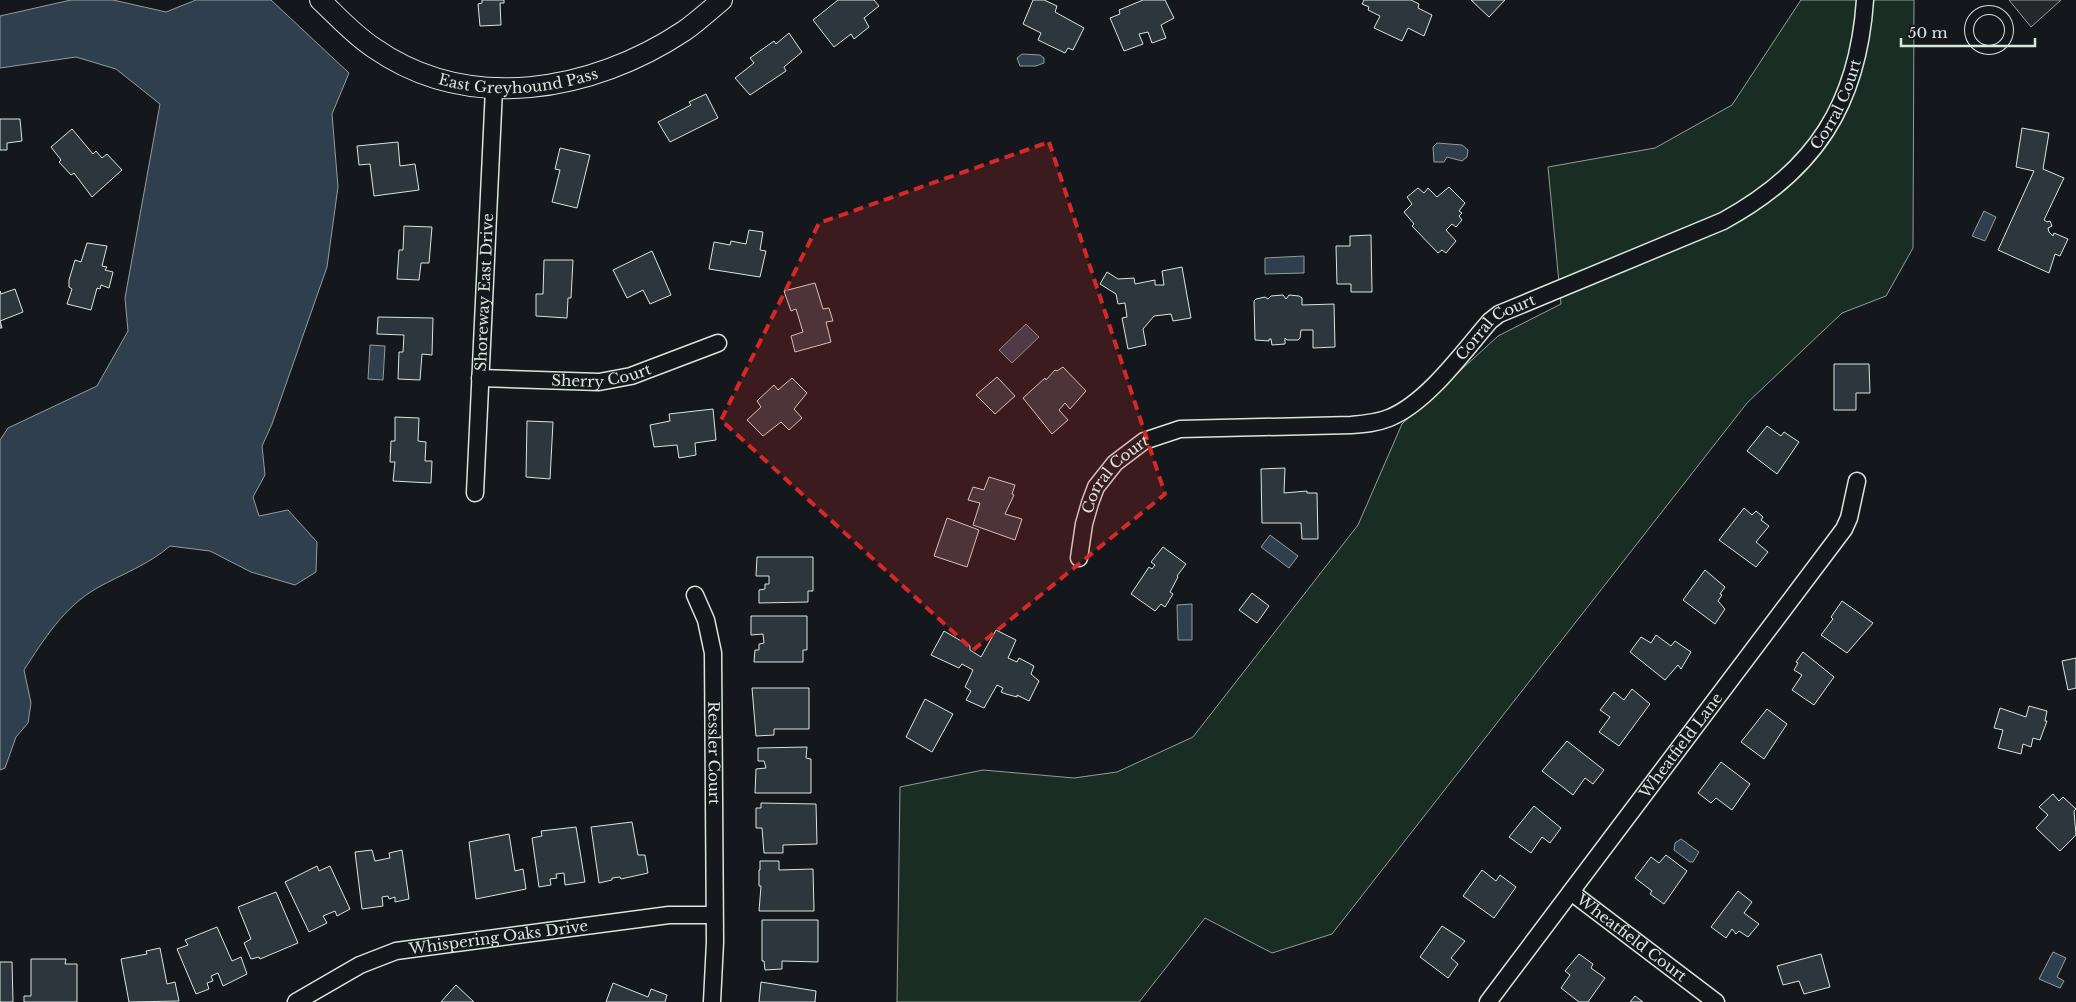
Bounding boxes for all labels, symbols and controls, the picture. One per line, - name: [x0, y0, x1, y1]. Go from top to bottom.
- scale bar: [1901, 15, 2035, 47]
- text: 50 m: [1908, 23, 1948, 42]
- street label: Corral Court: [1806, 57, 1865, 153]
- street label: East Greyhound Pass: [437, 64, 600, 97]
- street label: Shoreway East Drive: [471, 213, 497, 372]
- street label: Corral Court: [1451, 290, 1538, 364]
- street label: Sherry Court: [551, 359, 654, 391]
- street label: Corral Court: [1078, 430, 1151, 515]
- street label: Wheatfield Lane: [1634, 689, 1726, 802]
- street label: Ressler Court: [704, 701, 724, 805]
- street label: Wheatfield Court: [1572, 889, 1691, 986]
- street label: Whispering Oaks Drive: [407, 916, 589, 958]

